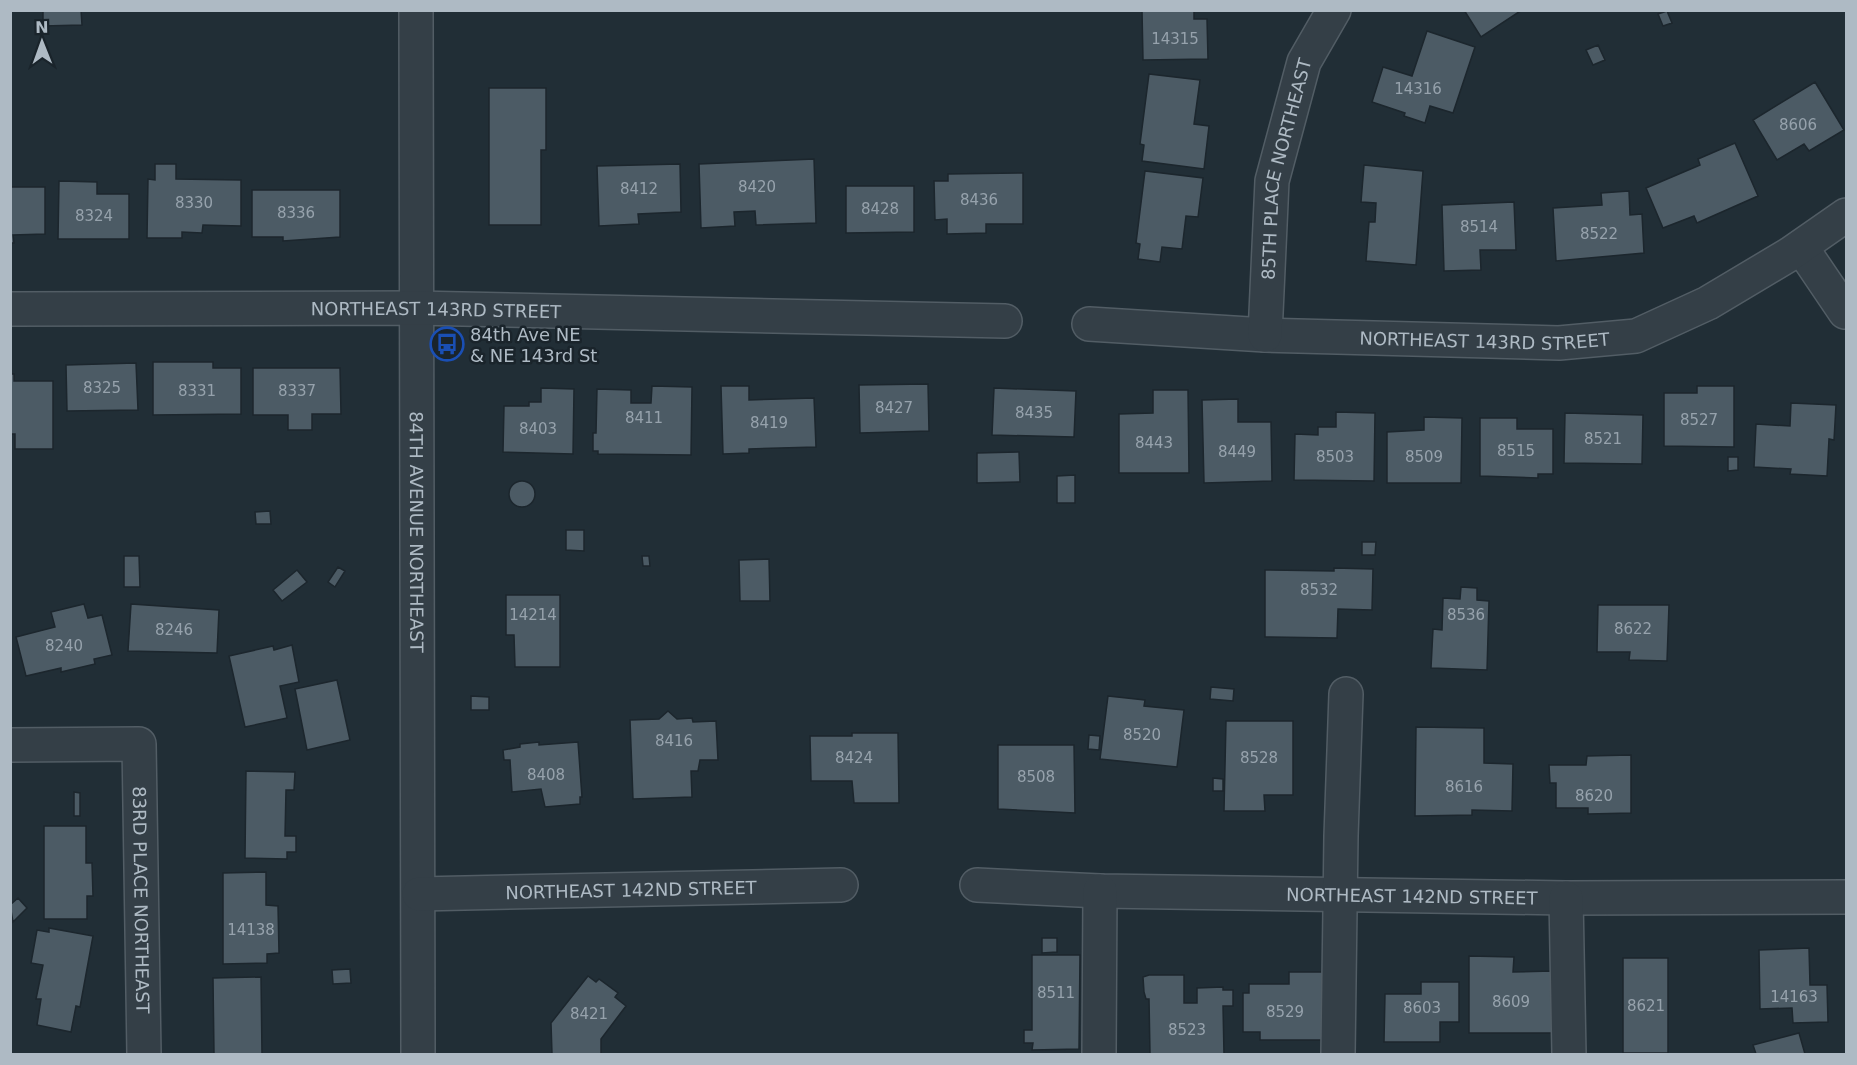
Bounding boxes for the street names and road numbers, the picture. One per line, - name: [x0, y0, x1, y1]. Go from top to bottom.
- street label: 85TH PLACE NORTHEAST: [1257, 55, 1315, 280]
- street label: NORTHEAST 143RD STREET: [311, 297, 562, 322]
- street label: NORTHEAST 143RD STREET: [1359, 327, 1612, 354]
- street label: 84TH AVENUE NORTHEAST: [406, 411, 428, 654]
- street label: 83RD PLACE NORTHEAST: [129, 786, 154, 1015]
- street label: NORTHEAST 142ND STREET: [505, 876, 758, 903]
- street label: NORTHEAST 142ND STREET: [1286, 883, 1539, 908]

